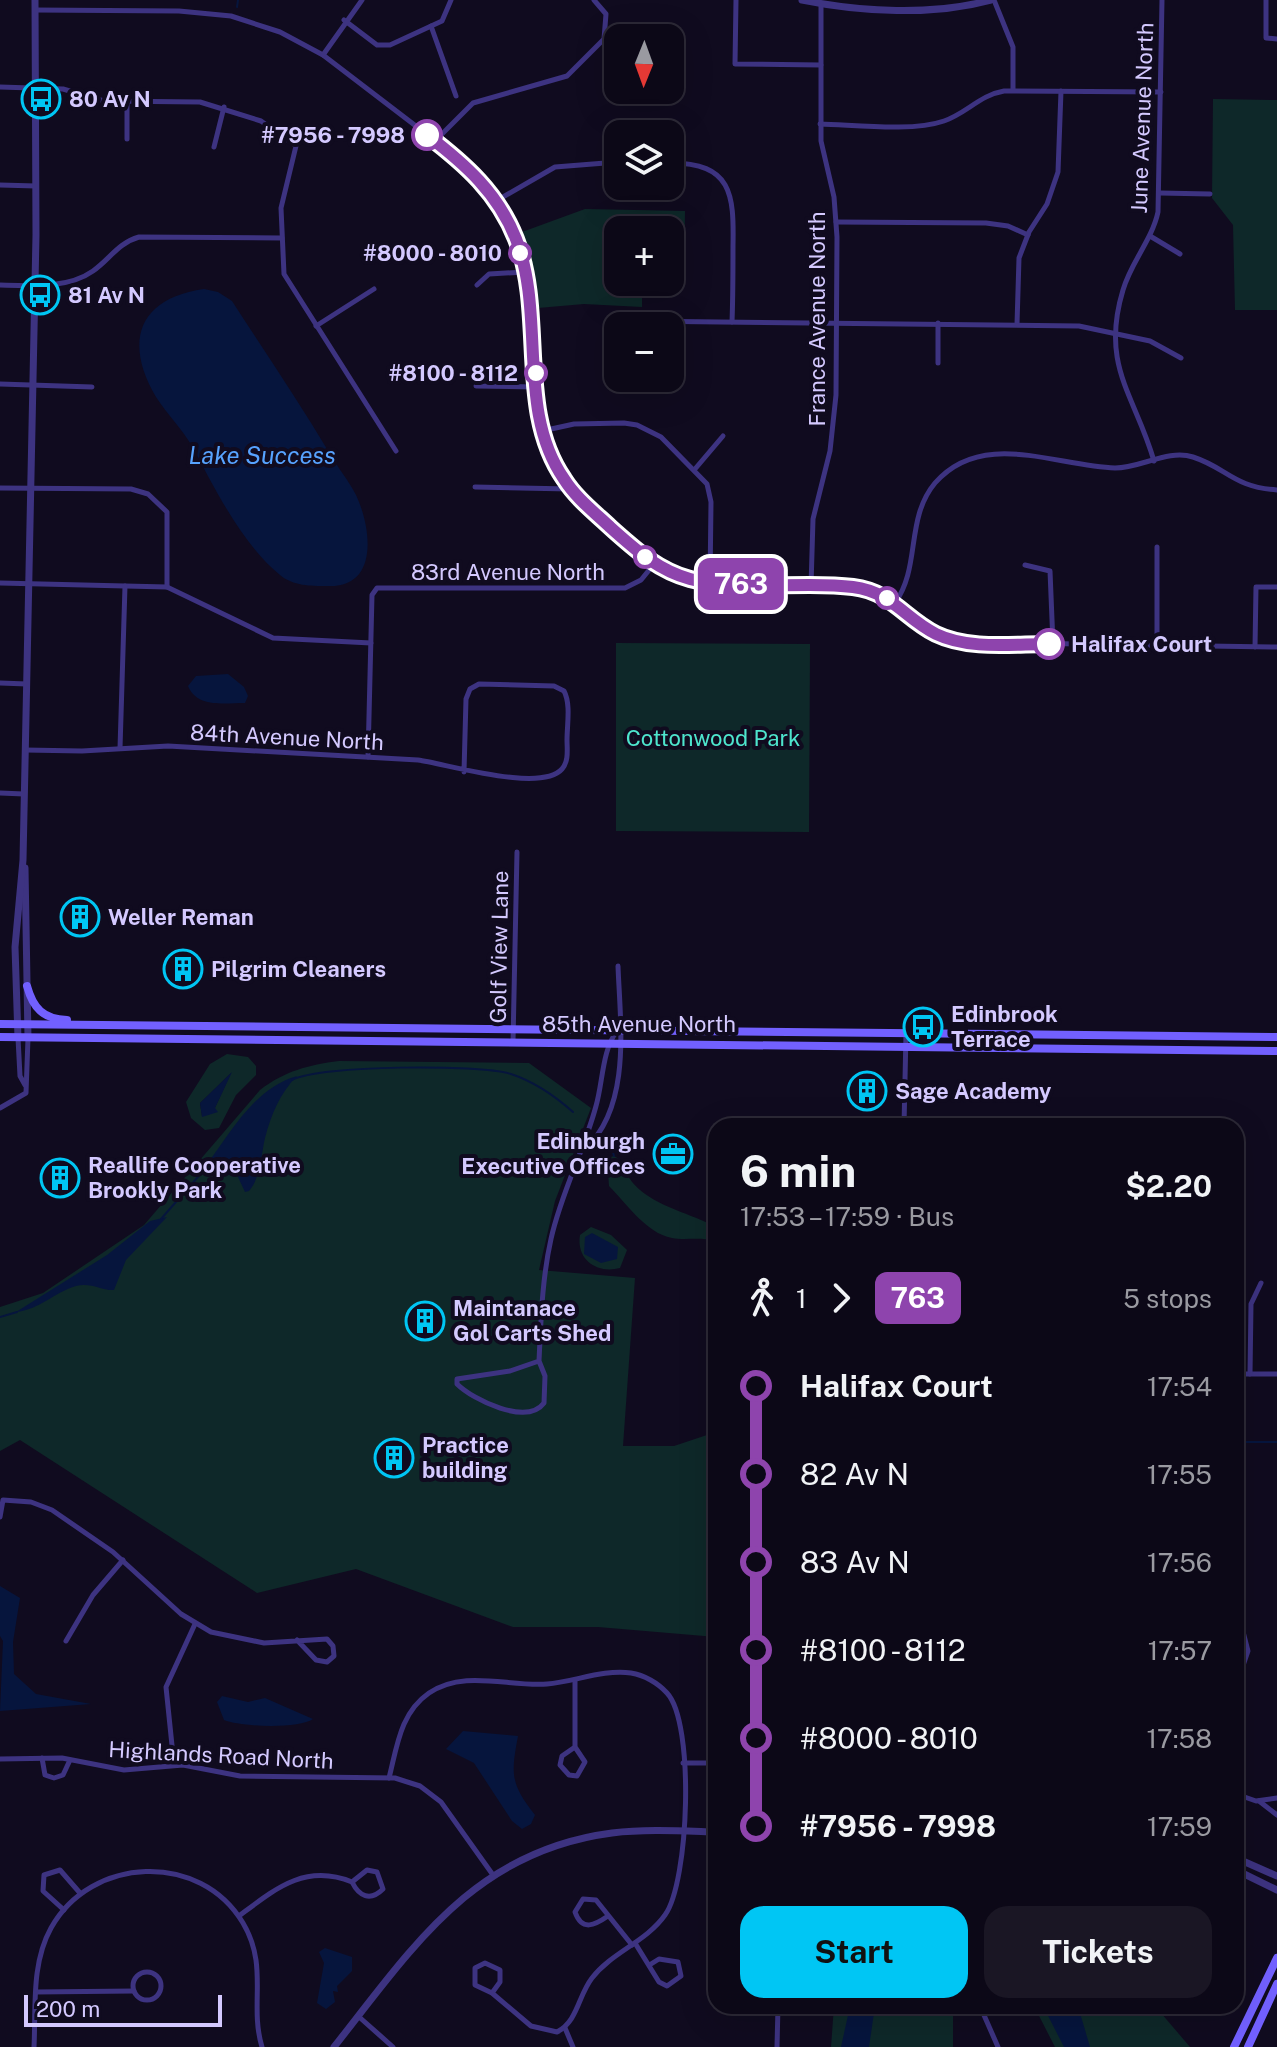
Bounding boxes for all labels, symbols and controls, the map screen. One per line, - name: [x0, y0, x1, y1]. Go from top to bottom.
- street label: June Avenue North: [1126, 22, 1158, 214]
- north arrow: [604, 24, 684, 104]
- map controls: [604, 24, 684, 392]
- bus stop icon: 80 Av N: [20, 78, 62, 120]
- place label: 80 Av N: [69, 86, 151, 112]
- marker: #7956 - 7998: [412, 120, 442, 150]
- button: layers: [604, 120, 684, 200]
- place label: #7956 - 7998: [261, 122, 405, 148]
- street label: France Avenue North: [804, 212, 830, 426]
- button: +: [604, 216, 684, 296]
- place label: #8000 - 8010: [363, 240, 502, 266]
- marker: #8000 - 8010: [509, 242, 531, 264]
- bus stop icon: 81 Av N: [19, 274, 61, 316]
- place label: 81 Av N: [68, 282, 145, 308]
- button: −: [604, 312, 684, 392]
- place label: #8100 - 8112: [389, 360, 518, 386]
- marker: #8100 - 8112: [525, 362, 547, 384]
- water label: Lake Success: [188, 441, 336, 469]
- unlabelled marker: [634, 546, 656, 568]
- line badge: 763: [695, 558, 787, 610]
- street label: 83rd Avenue North: [411, 559, 605, 585]
- text: 763: [714, 567, 768, 600]
- unlabelled marker: [876, 587, 898, 609]
- marker: Halifax Court: [1034, 629, 1064, 659]
- place label: Halifax Court: [1071, 631, 1212, 657]
- street label: 84th Avenue North: [190, 719, 384, 755]
- park label: Cottonwood Park: [626, 725, 800, 751]
- street label: Golf View Lane: [485, 870, 513, 1024]
- building icon: Weller Reman: [59, 896, 101, 938]
- place label: Weller Reman: [108, 904, 254, 930]
- building icon: Pilgrim Cleaners: [162, 948, 204, 990]
- place label: Pilgrim Cleaners: [211, 956, 386, 982]
- place label: Edinbrook Terrace: [951, 1001, 1058, 1052]
- bus stop icon: Edinbrook Terrace: [902, 1006, 944, 1048]
- street label: 85th Avenue North: [542, 1011, 736, 1037]
- building icon: Sage Academy: [846, 1070, 888, 1112]
- place label: Sage Academy: [895, 1078, 1052, 1104]
- place label: Edinburgh Executive Offices: [461, 1128, 645, 1179]
- office icon: Edinburgh Executive Offices: [652, 1133, 694, 1175]
- text: 6 min: [740, 1145, 856, 1197]
- place label: Reallife Cooperative Brookly Park: [88, 1152, 301, 1203]
- building icon: Reallife Cooperative Brookly Park: [39, 1157, 81, 1199]
- text: $2.20: [1125, 1168, 1212, 1204]
- text: 17:53 – 17:59 · Bus: [740, 1201, 954, 1232]
- icon: walk: [740, 1276, 784, 1320]
- icon: forward: [819, 1276, 863, 1320]
- text: 763: [891, 1281, 945, 1314]
- text: 1: [796, 1283, 807, 1314]
- text: 5 stops: [1123, 1283, 1212, 1314]
- place label: Maintanace Gol Carts Shed: [453, 1295, 611, 1346]
- building icon: Maintanace Gol Carts Shed: [404, 1300, 446, 1342]
- text: Halifax Court: [800, 1368, 993, 1404]
- text: 17:54: [1147, 1371, 1212, 1402]
- place label: Practice building: [422, 1432, 509, 1483]
- building icon: Practice building: [373, 1437, 415, 1479]
- text: 82 Av N: [800, 1456, 909, 1492]
- text: 17:55: [1147, 1459, 1212, 1490]
- text: 83 Av N: [800, 1544, 910, 1580]
- text: 17:56: [1147, 1547, 1212, 1578]
- text: #8100 - 8112: [800, 1632, 966, 1668]
- text: 17:57: [1148, 1635, 1212, 1666]
- text: #8000 - 8010: [800, 1720, 978, 1756]
- text: 17:58: [1146, 1723, 1212, 1754]
- street label: Highlands Road North: [108, 1736, 334, 1774]
- text: #7956 - 7998: [800, 1808, 996, 1844]
- text: 17:59: [1147, 1811, 1212, 1842]
- button: Start: [740, 1906, 968, 1998]
- button: Tickets: [984, 1906, 1212, 1998]
- scale bar: [24, 1991, 222, 2027]
- text: 200 m: [36, 1996, 100, 2022]

